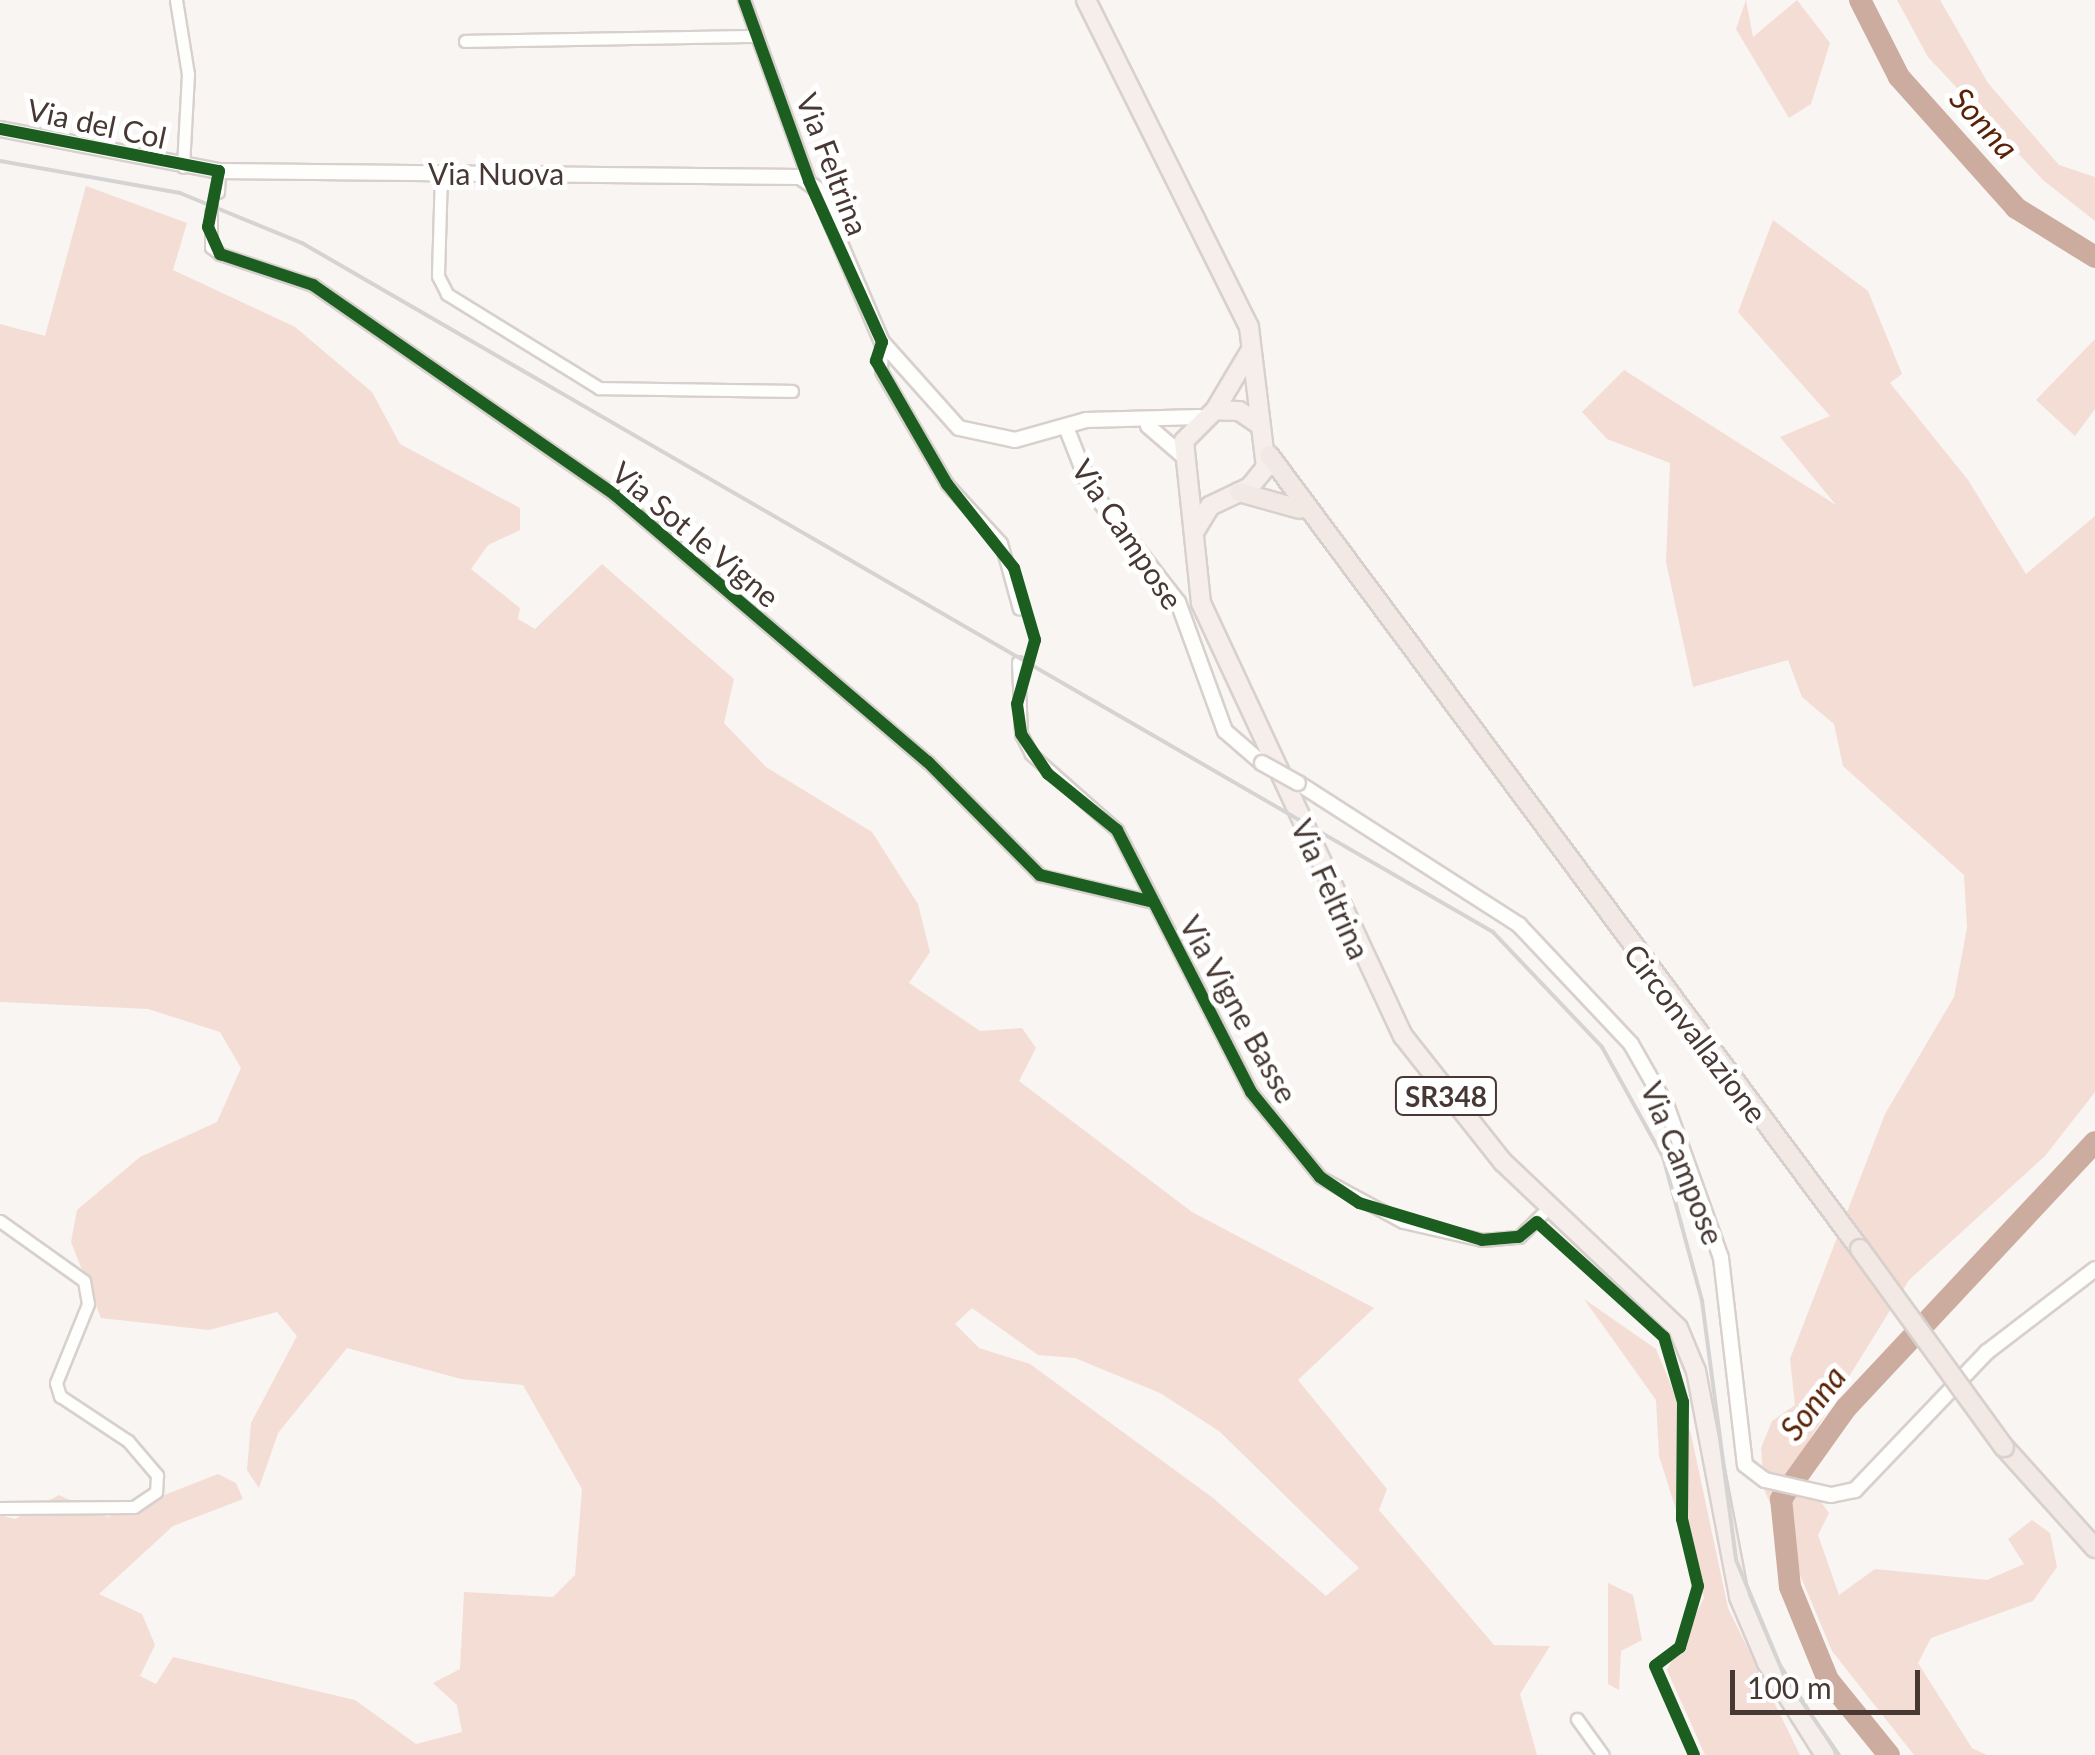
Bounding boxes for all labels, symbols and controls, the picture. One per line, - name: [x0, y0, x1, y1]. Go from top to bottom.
- water label: Sonna: [1942, 79, 2026, 167]
- street label: Via Feltrina: [789, 88, 877, 240]
- street label: Via del Col: [24, 91, 170, 155]
- street label: Via Nuova: [428, 155, 564, 191]
- street label: Via Campose: [1065, 452, 1191, 616]
- street label: Via Sot le Vigne: [605, 453, 787, 615]
- street label: Via Feltrina: [1284, 814, 1378, 964]
- street label: Via Vigne Basse: [1173, 909, 1305, 1109]
- street label: Circonvallazione: [1617, 937, 1775, 1129]
- road number: SR348: [1394, 1073, 1498, 1119]
- street label: Via Campose: [1634, 1076, 1732, 1250]
- water label: Sonna: [1772, 1358, 1854, 1448]
- scale bar: [1735, 1650, 1925, 1712]
- text: 100 m: [1747, 1669, 1832, 1705]

